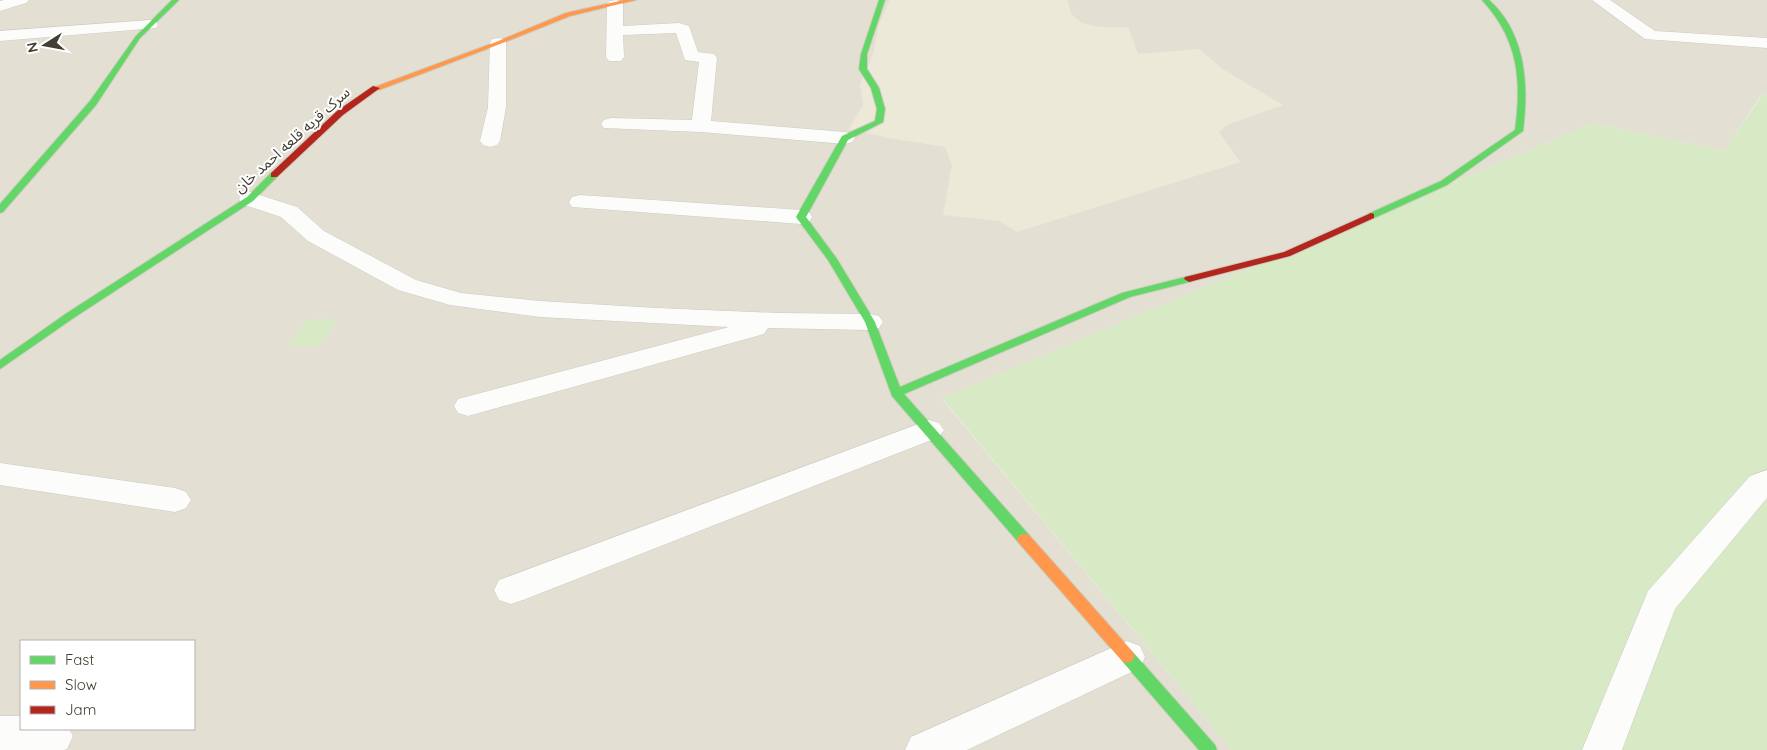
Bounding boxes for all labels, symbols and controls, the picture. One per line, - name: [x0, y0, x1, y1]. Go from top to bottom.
- north arrow: [20, 20, 70, 70]
- text: N: [22, 41, 42, 54]
- street label: سرک قریه قلعه احمد خان: [230, 82, 354, 197]
- legend: [20, 640, 195, 730]
- text: Fast: [65, 650, 94, 669]
- text: Slow: [65, 675, 97, 694]
- text: Jam: [65, 700, 96, 719]

